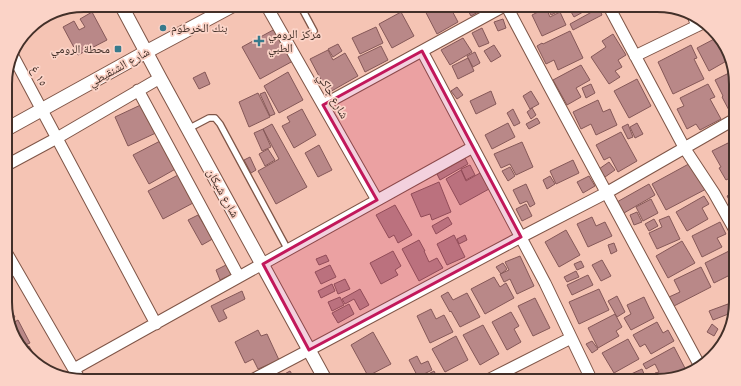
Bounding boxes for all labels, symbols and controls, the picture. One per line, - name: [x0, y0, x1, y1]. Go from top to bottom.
- place label: بنك الخرطوم: [171, 20, 227, 36]
- marker: بنك الخرطوم: [158, 23, 168, 33]
- place label: مركز الرومي الطبي: [268, 26, 321, 58]
- marker: مركز الرومي الطبي: [253, 35, 265, 47]
- place label: محطة الرومي: [51, 41, 110, 59]
- street label: شارع الشنقيطي: [86, 44, 154, 92]
- marker: محطة الرومي: [113, 44, 123, 54]
- street label: ١٥ غ: [27, 63, 51, 89]
- street label: شارع جاكي: [312, 70, 352, 123]
- street label: شارع شيكان: [203, 166, 243, 220]

